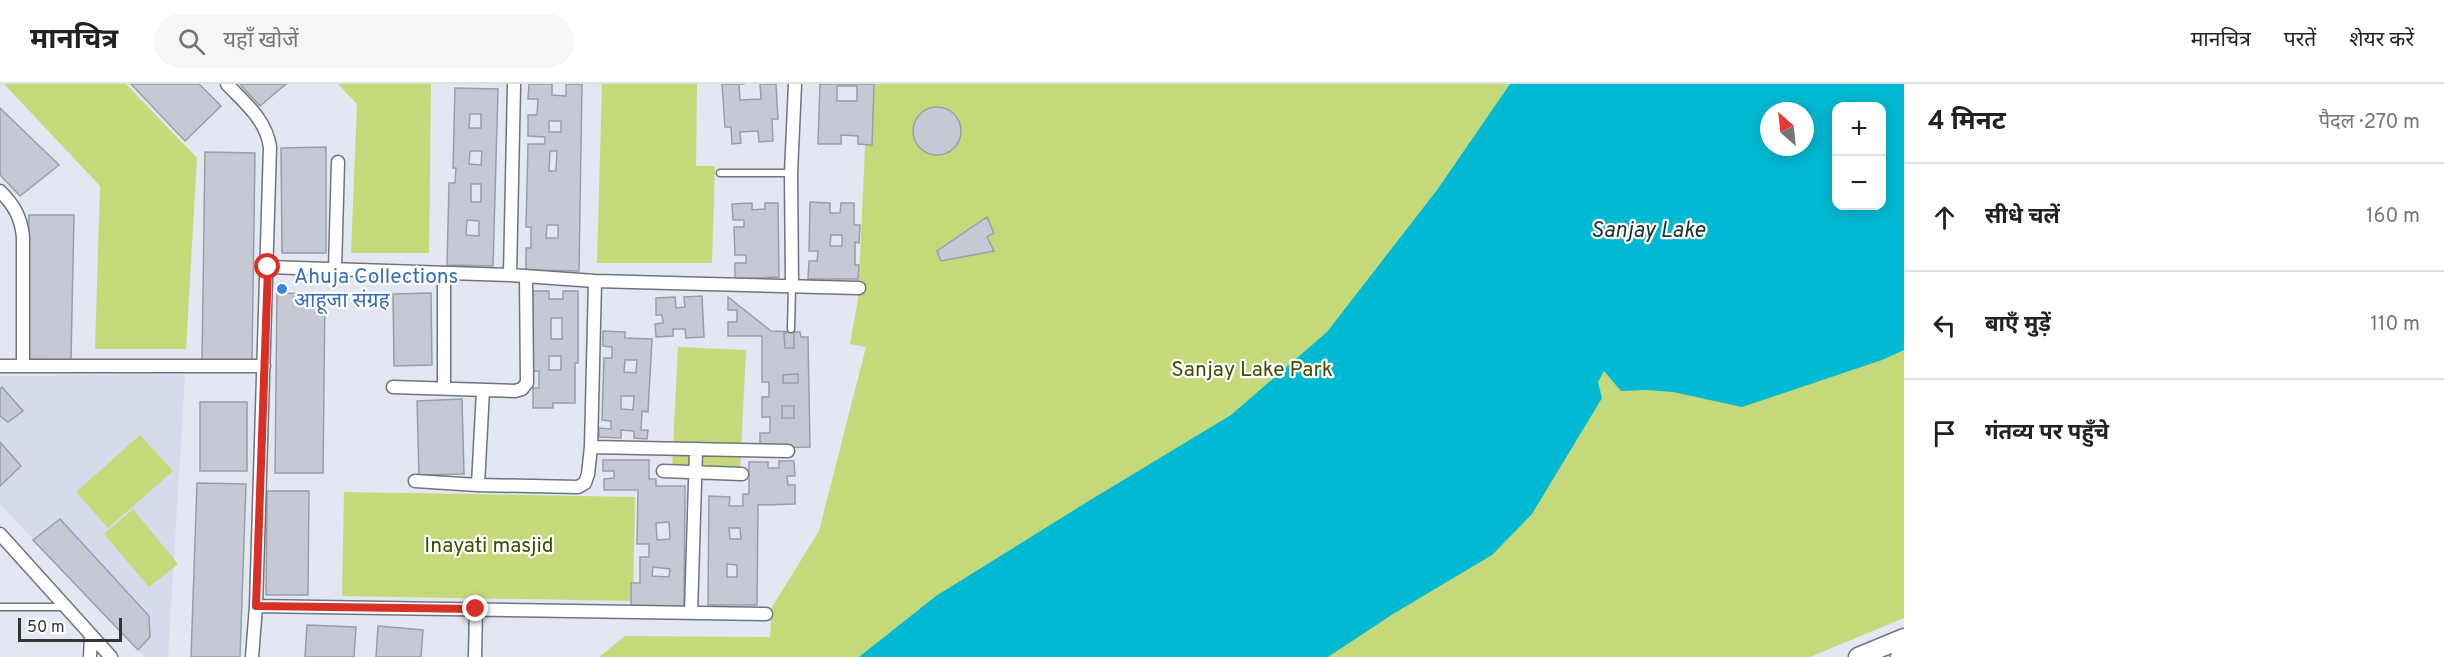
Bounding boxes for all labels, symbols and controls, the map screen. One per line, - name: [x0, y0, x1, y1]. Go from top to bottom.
- search box: [154, 14, 574, 68]
- text: मानचित्र: [30, 23, 118, 59]
- icon: search: [175, 25, 208, 58]
- text: मानचित्र: [2191, 27, 2251, 54]
- text: परतें: [2284, 27, 2316, 54]
- text: शेयर करें: [2349, 27, 2414, 54]
- text: यहाँ खोजें: [223, 28, 299, 55]
- north arrow: [1760, 102, 1814, 156]
- map controls: [1832, 102, 1886, 210]
- button: +: [1832, 102, 1886, 156]
- text: 4 मिनट: [1928, 106, 2006, 139]
- text: पैदल · 270 m: [2319, 110, 2420, 136]
- button: −: [1832, 156, 1886, 210]
- icon: ahead: [1928, 201, 1961, 234]
- text: सीधे चलें: [1985, 204, 2060, 231]
- text: 160 m: [2366, 204, 2420, 230]
- water label: Sanjay Lake: [1591, 218, 1706, 245]
- route start: [254, 253, 280, 279]
- place label: Ahuja Collections आहूजा संग्रह: [294, 264, 458, 315]
- marker: Ahuja Collections आहूजा संग्रह: [275, 282, 289, 296]
- icon: left: [1928, 309, 1961, 342]
- text: बाएँ मुड़ें: [1985, 312, 2051, 339]
- text: 110 m: [2371, 312, 2420, 338]
- park label: Sanjay Lake Park: [1171, 357, 1333, 384]
- icon: arrive: [1928, 417, 1961, 450]
- text: गंतव्य पर पहुँचे: [1985, 420, 2109, 447]
- park label: Inayati masjid: [424, 533, 554, 560]
- route end: [462, 595, 488, 621]
- scale bar: [18, 615, 122, 642]
- text: 50 m: [27, 618, 65, 638]

